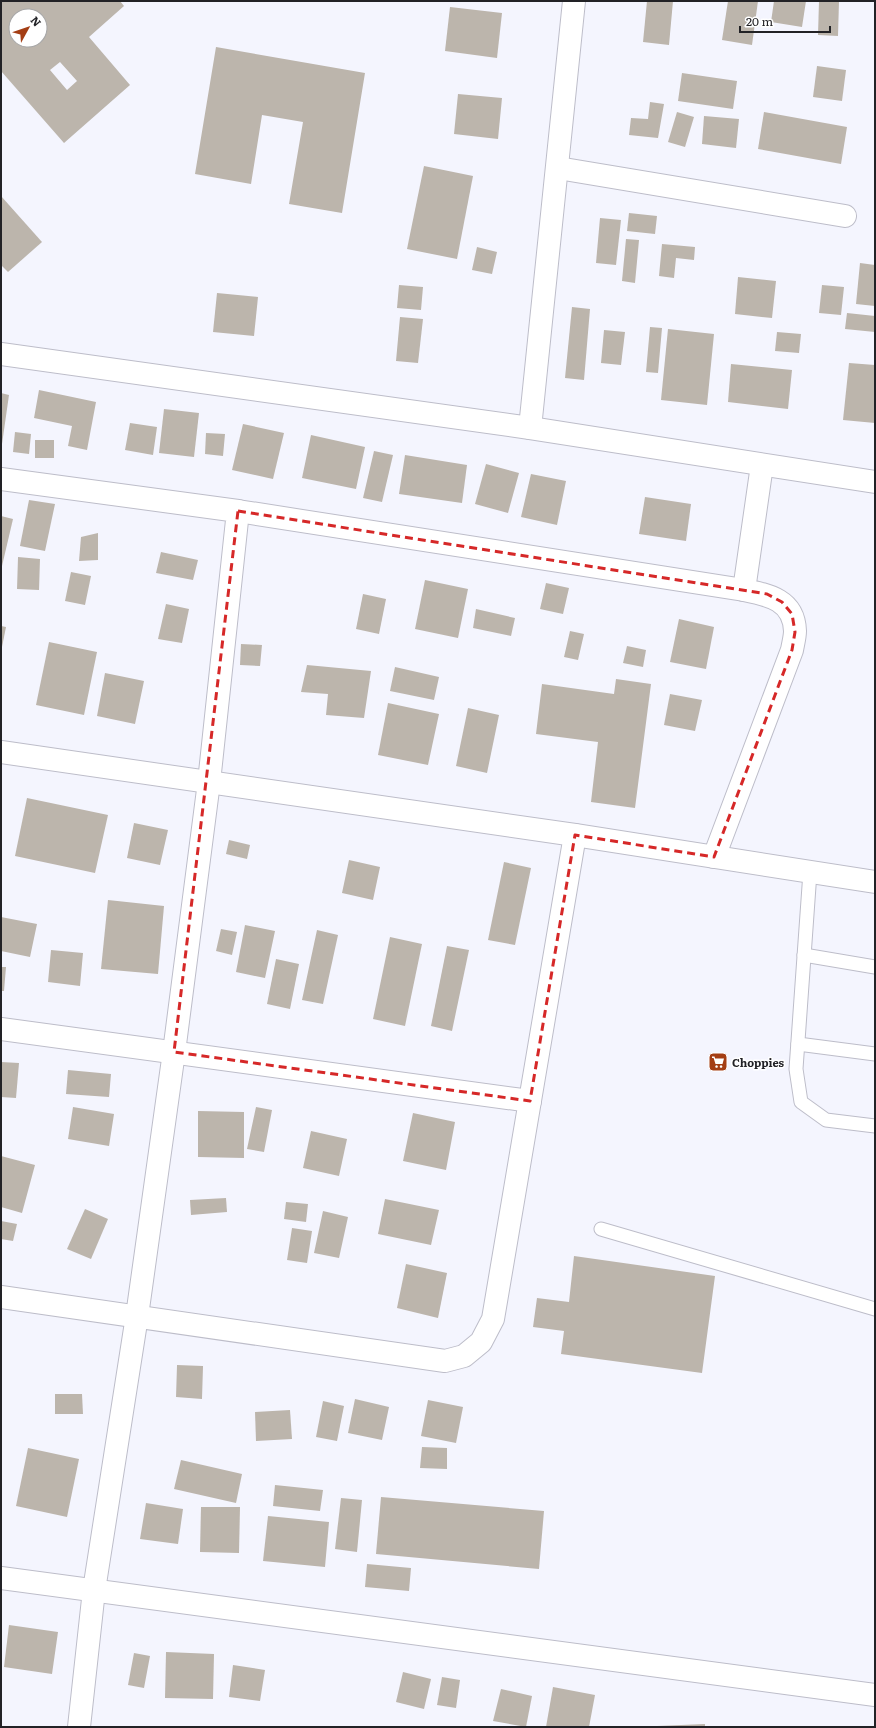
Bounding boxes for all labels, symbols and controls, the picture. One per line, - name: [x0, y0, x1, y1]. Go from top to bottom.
- north arrow: [8, 8, 48, 48]
- scale bar: [740, 8, 830, 34]
- text: N: [27, 12, 46, 30]
- text: 20 m: [746, 12, 773, 30]
- supermarket icon: Choppies: [707, 1051, 729, 1073]
- place label: Choppies: [732, 1054, 785, 1070]

